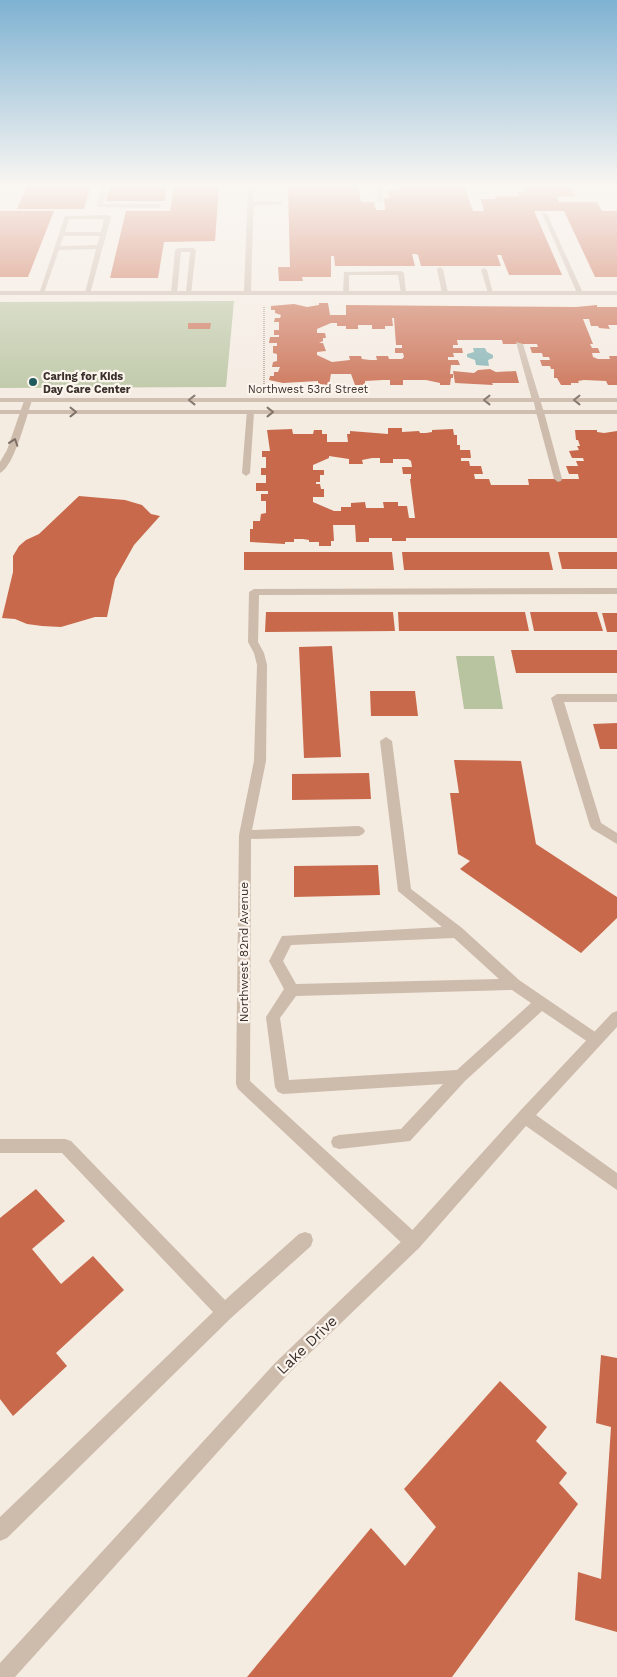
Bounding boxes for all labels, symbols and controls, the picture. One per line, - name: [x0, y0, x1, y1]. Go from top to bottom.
- place label: Caring for Kids Day Care Center: [43, 370, 131, 396]
- marker: Caring for Kids Day Care Center: [27, 376, 39, 388]
- street label: Northwest 53rd Street: [248, 383, 369, 396]
- one-way arrow: [188, 395, 196, 405]
- one-way arrow: [483, 395, 491, 405]
- one-way arrow: [572, 395, 580, 405]
- one-way arrow: [69, 407, 77, 417]
- one-way arrow: [266, 407, 274, 417]
- one-way arrow: [8, 438, 18, 447]
- street label: Northwest 82nd Avenue: [237, 882, 251, 1022]
- street label: Lake Drive: [273, 1312, 341, 1378]

